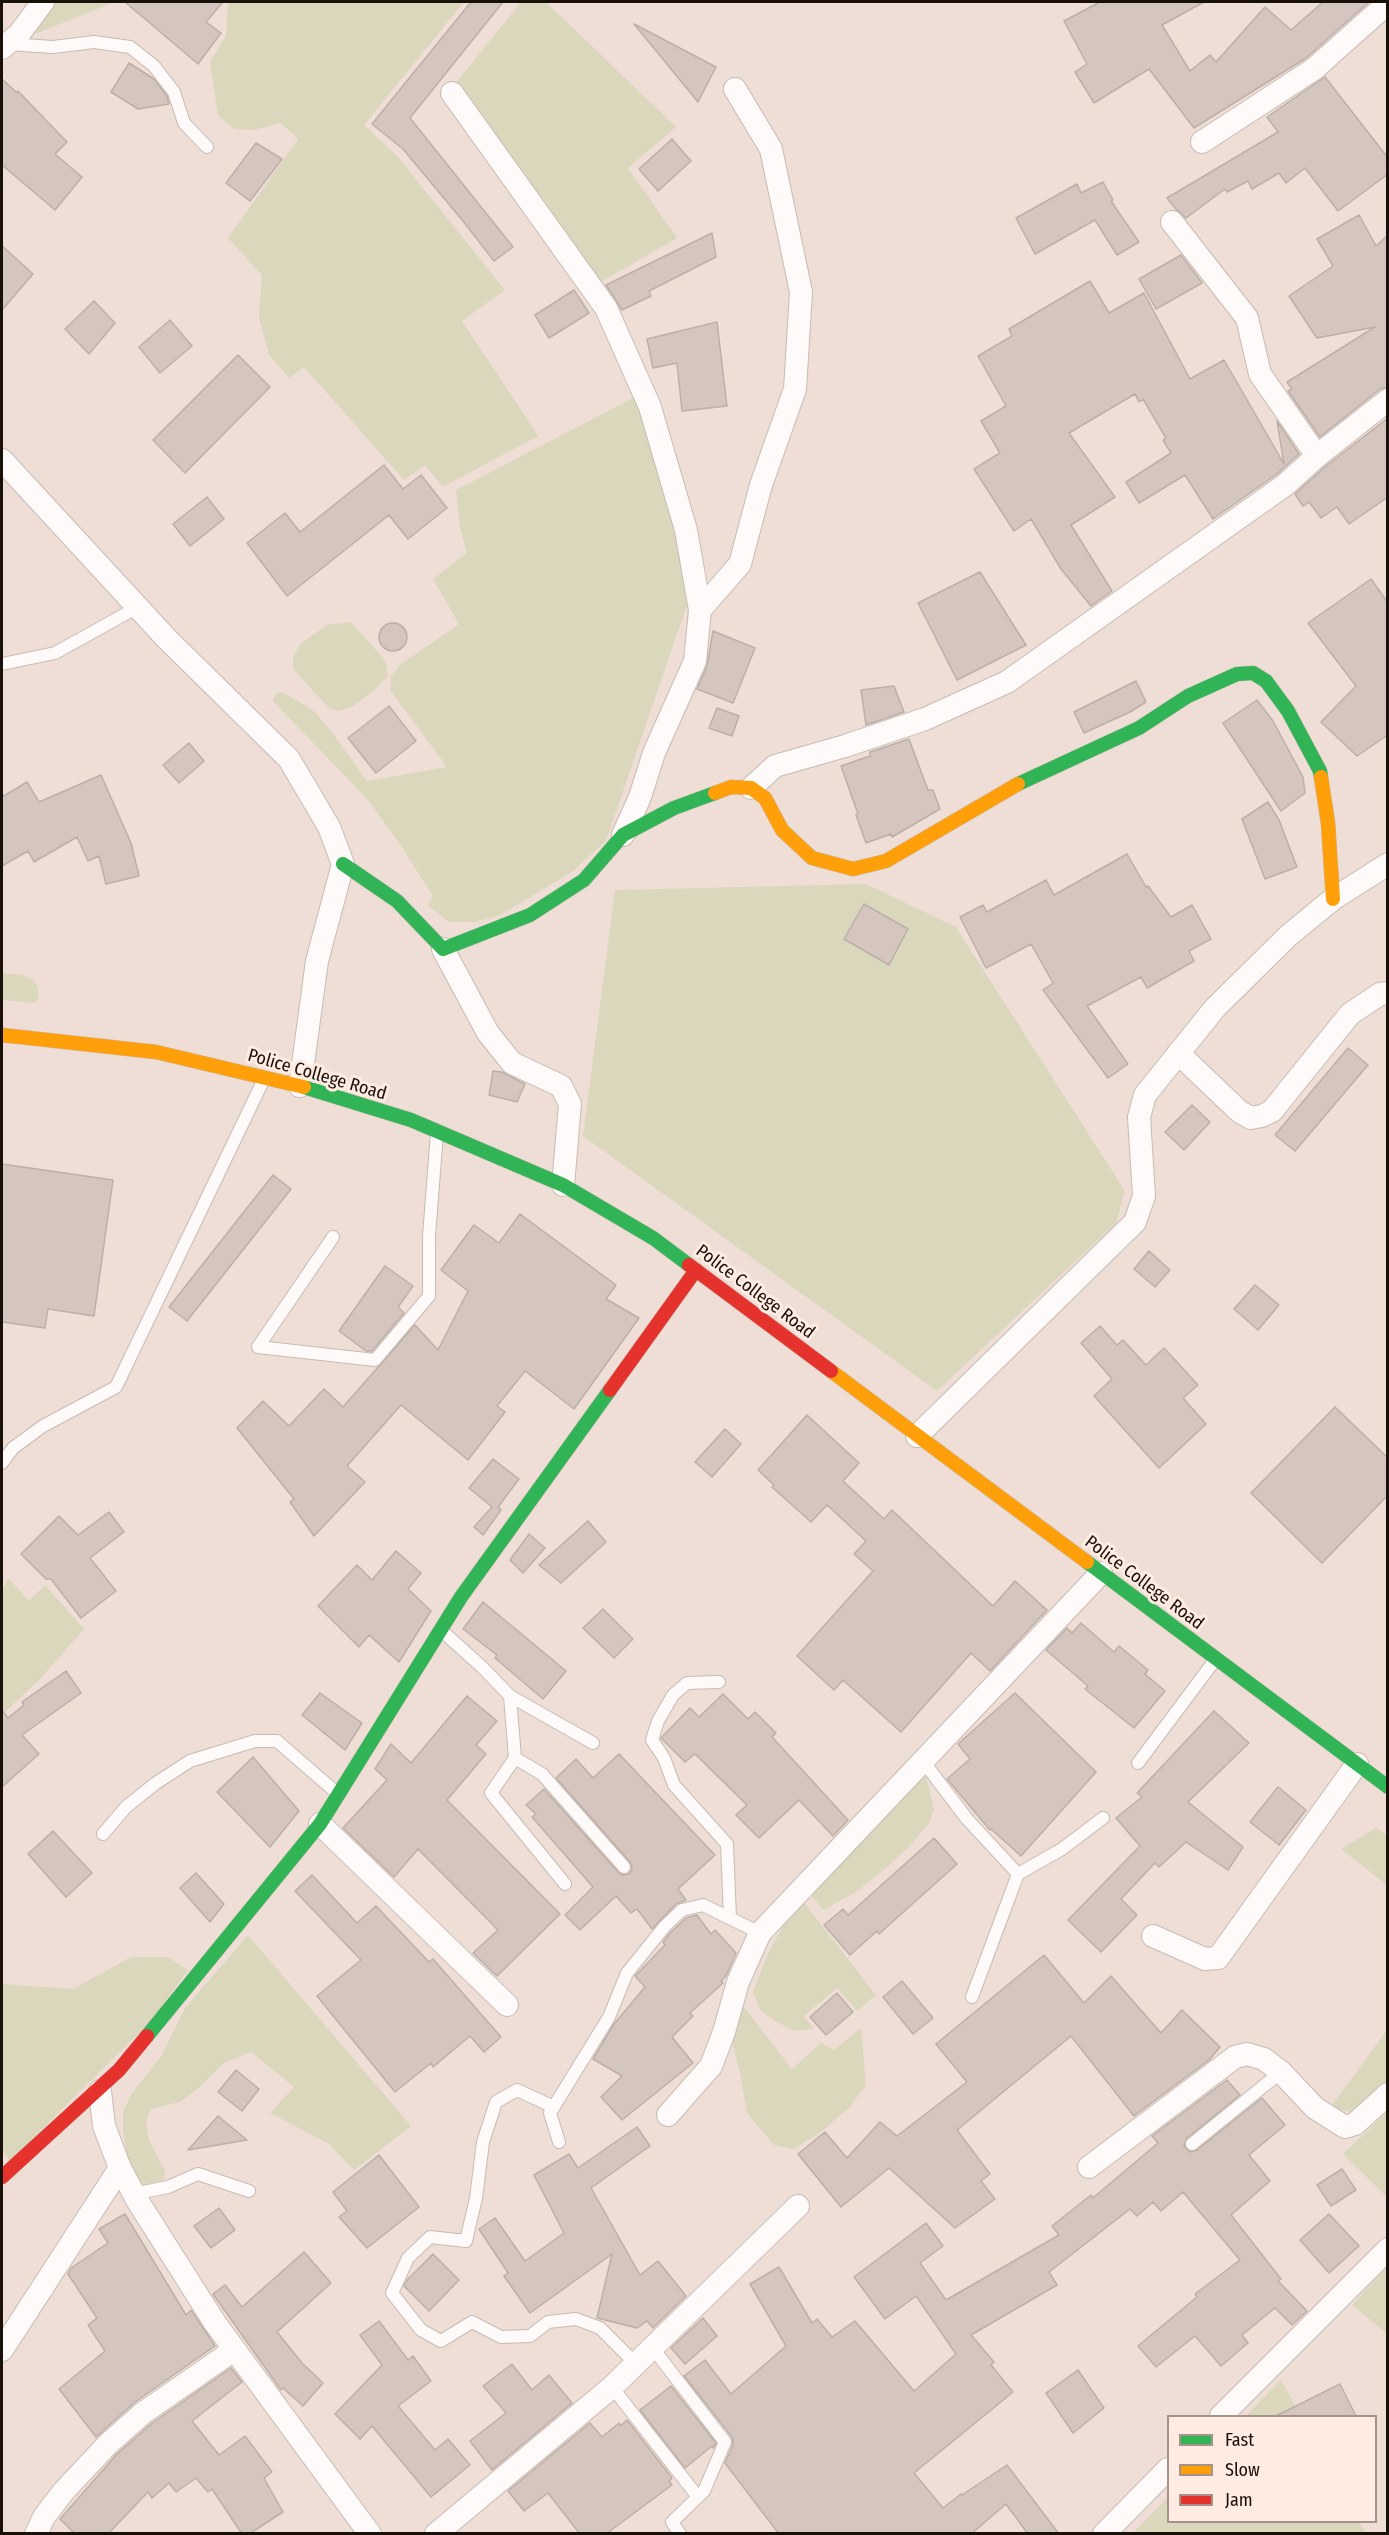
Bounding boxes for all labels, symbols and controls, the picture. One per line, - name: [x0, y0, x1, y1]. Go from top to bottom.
- street label: Police College Road: [245, 1045, 389, 1105]
- street label: Police College Road: [691, 1240, 819, 1344]
- street label: Police College Road: [1080, 1531, 1208, 1635]
- legend: [1167, 2415, 1377, 2523]
- text: Fast: [1225, 2429, 1254, 2451]
- text: Slow: [1225, 2459, 1260, 2481]
- text: Jam: [1225, 2489, 1253, 2511]

